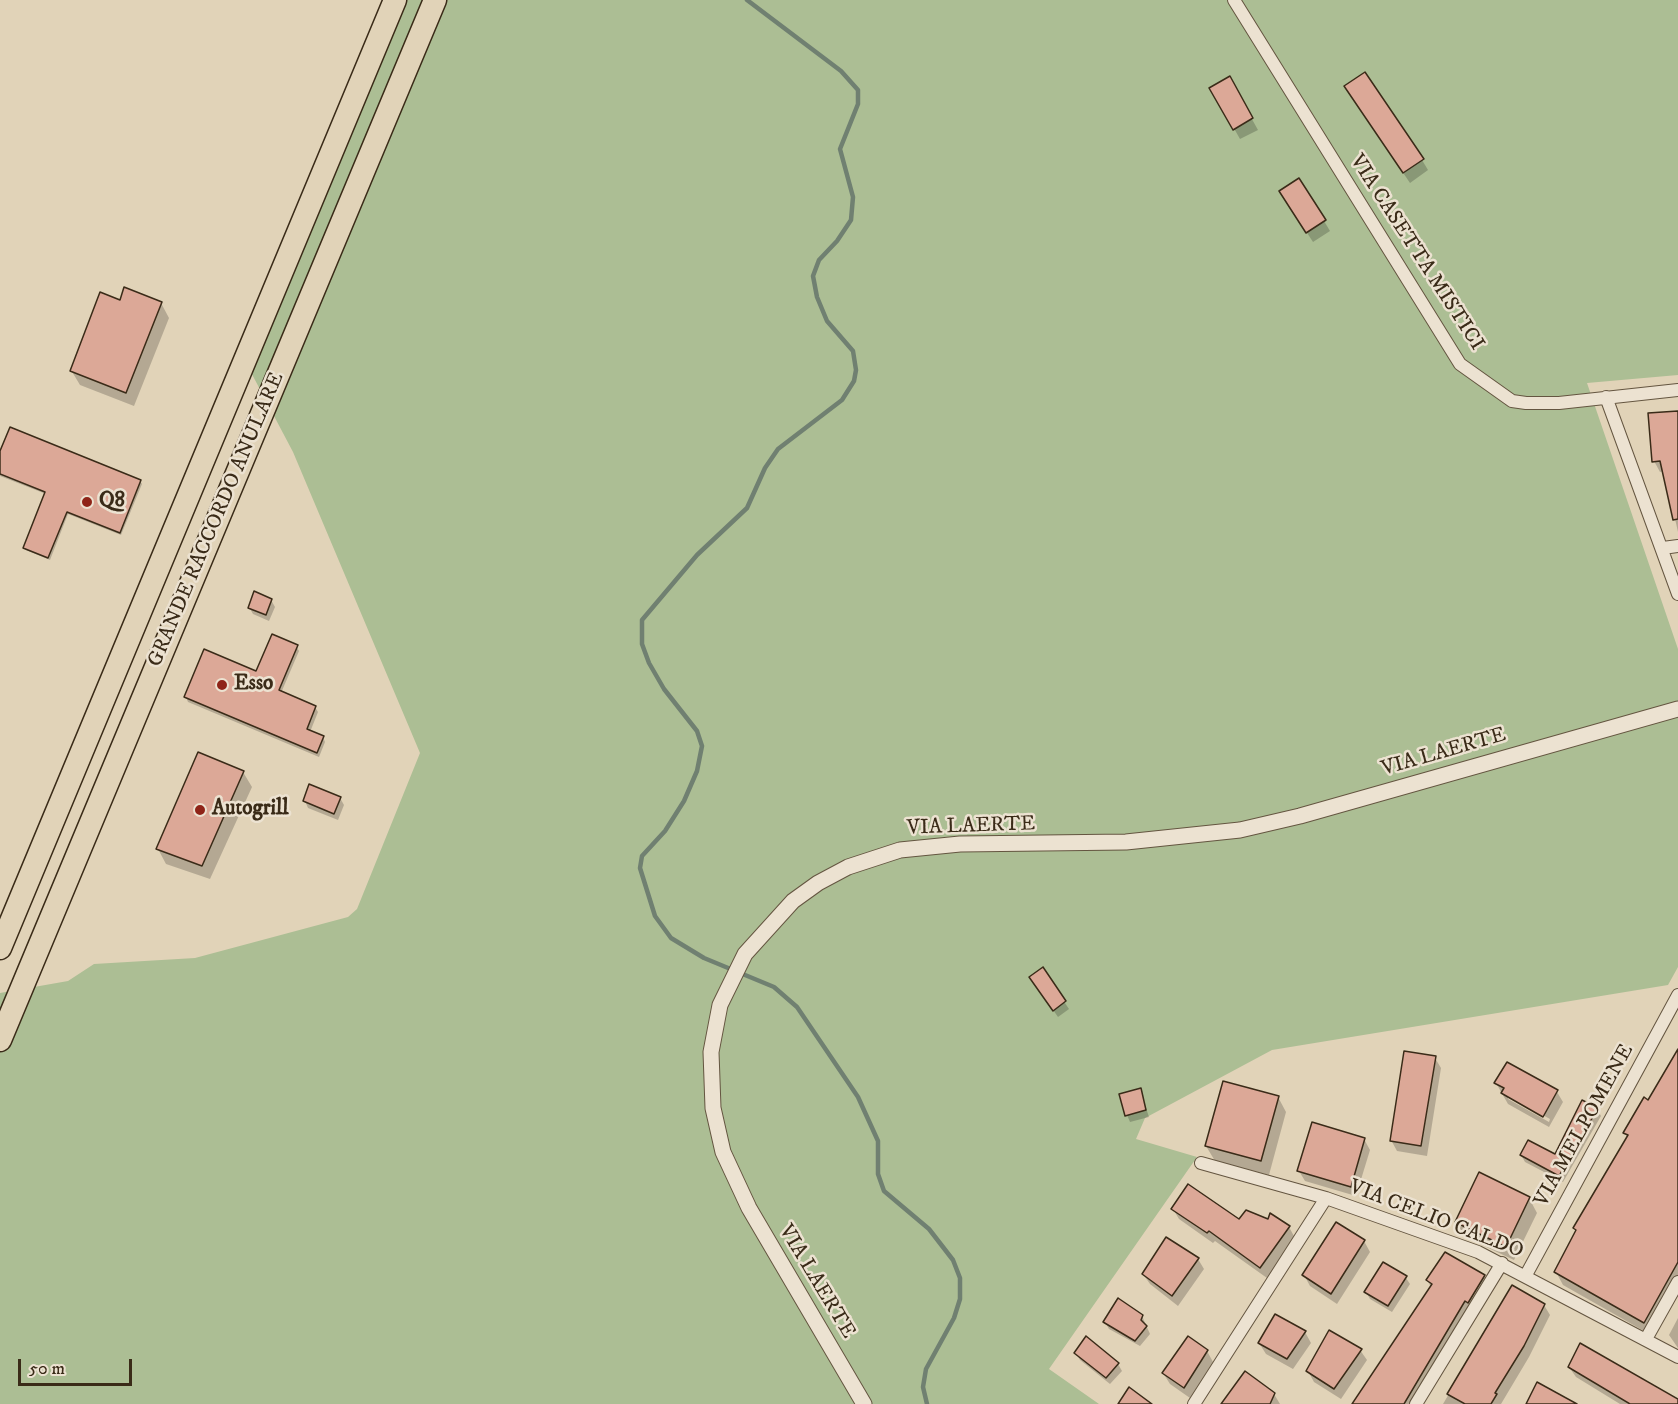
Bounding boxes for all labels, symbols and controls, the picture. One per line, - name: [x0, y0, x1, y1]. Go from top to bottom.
- street label: VIA CASETTA MISTICI: [1343, 150, 1489, 356]
- street label: GRANDE RACCORDO ANULARE: [143, 369, 291, 671]
- place label: Q8: [99, 489, 125, 515]
- marker: Q8: [80, 495, 94, 509]
- place label: Esso: [234, 672, 273, 698]
- marker: Esso: [215, 678, 229, 692]
- street label: VIA LAERTE: [1379, 723, 1509, 783]
- place label: Autogrill: [212, 797, 289, 823]
- marker: Autogrill: [193, 803, 207, 817]
- street label: VIA LAERTE: [906, 812, 1036, 842]
- street label: VIA MELPOMENE: [1530, 1040, 1640, 1212]
- street label: VIA CELIO CALDO: [1345, 1175, 1527, 1265]
- street label: VIA LAERTE: [772, 1221, 860, 1343]
- scale bar: [21, 1347, 135, 1385]
- text: 50 m: [29, 1358, 65, 1380]

